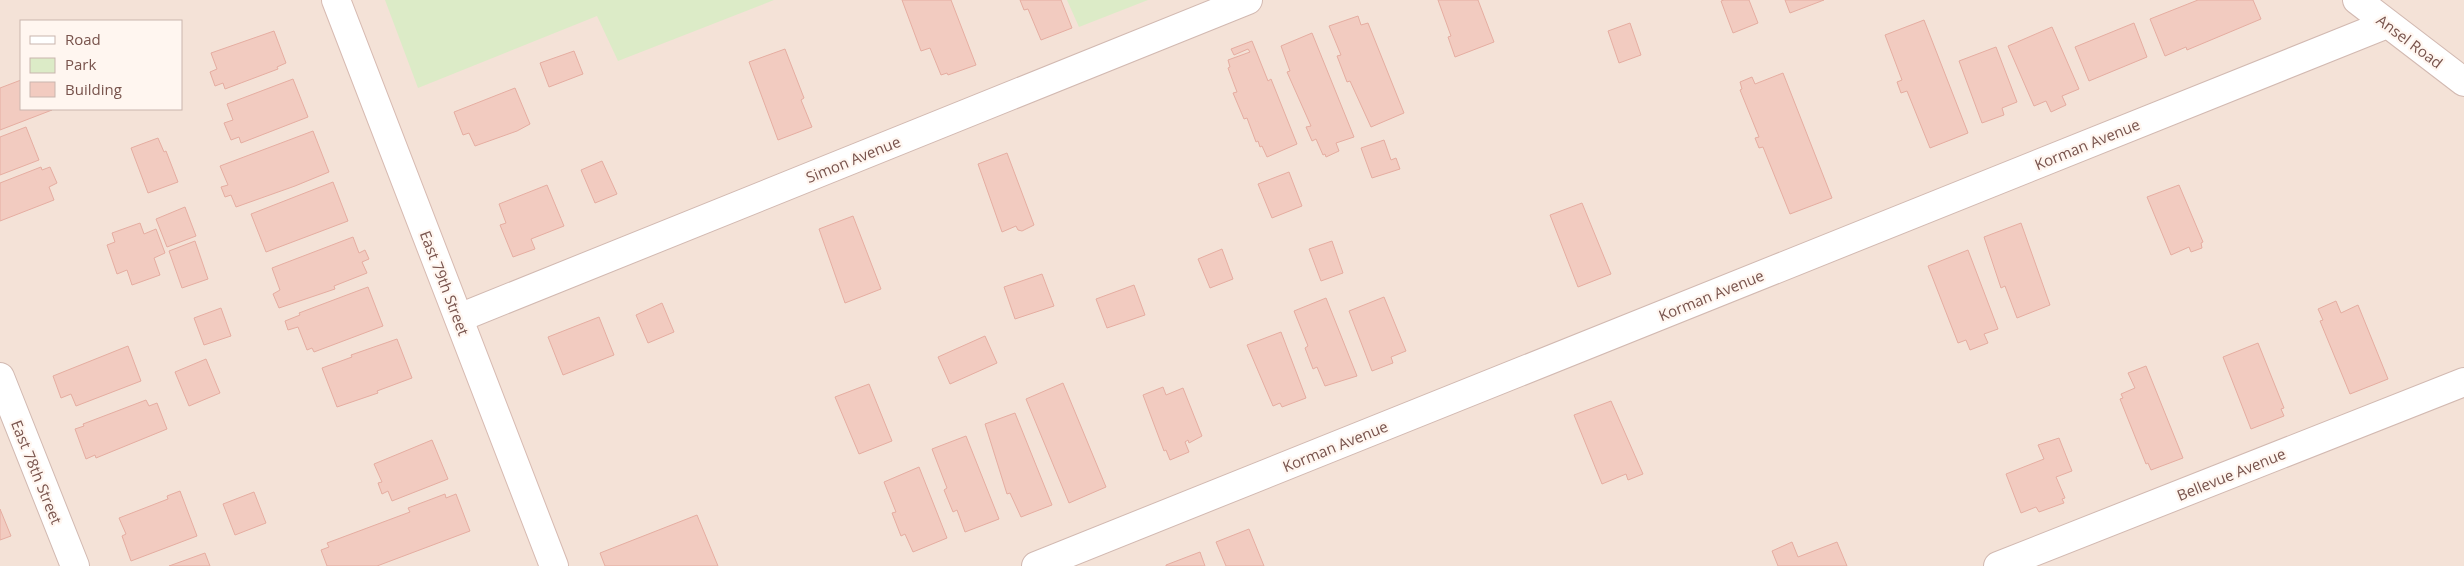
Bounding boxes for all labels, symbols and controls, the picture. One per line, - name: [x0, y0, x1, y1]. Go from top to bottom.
- street label: Ansel Road: [2373, 10, 2447, 72]
- legend: [20, 20, 182, 110]
- text: Road: [65, 29, 101, 49]
- text: Park: [65, 54, 96, 74]
- text: Building: [65, 79, 122, 99]
- street label: Korman Avenue: [2031, 114, 2143, 174]
- street label: Simon Avenue: [803, 131, 903, 187]
- street label: East 79th Street: [416, 228, 474, 338]
- street label: Korman Avenue: [1655, 265, 1767, 325]
- street label: Korman Avenue: [1279, 416, 1391, 476]
- street label: East 78th Street: [7, 417, 67, 527]
- street label: Bellevue Avenue: [2174, 443, 2288, 505]

